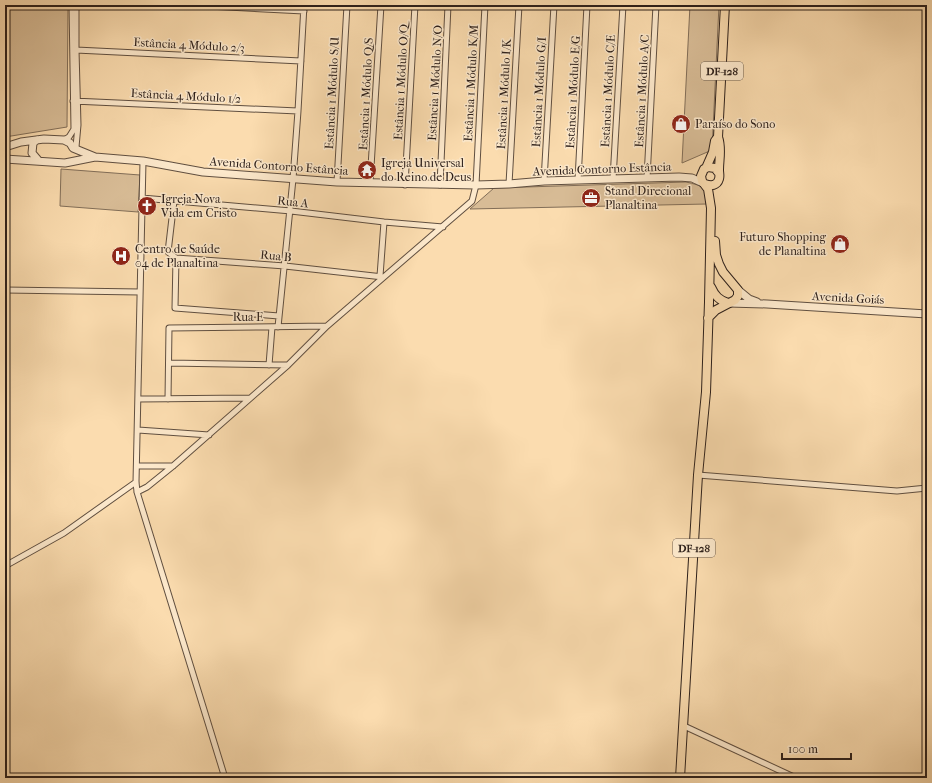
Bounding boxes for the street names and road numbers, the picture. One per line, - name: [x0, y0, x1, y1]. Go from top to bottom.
- street label: Estância 1 Módulo O/Q: [391, 20, 411, 140]
- street label: Estância 1 Módulo K/M: [461, 24, 481, 142]
- street label: Estância 1 Módulo N/O: [425, 25, 445, 141]
- street label: Estância 1 Módulo C/E: [598, 34, 618, 148]
- street label: Estância 1 Módulo A/C: [632, 34, 652, 148]
- street label: Estância 4 Módulo 2/3: [133, 35, 245, 55]
- street label: Estância 1 Módulo E/G: [563, 35, 583, 149]
- street label: Estância 1 Módulo S/U: [322, 36, 342, 150]
- street label: Estância 1 Módulo G/I: [529, 36, 549, 148]
- street label: Estância 1 Módulo Q/S: [356, 37, 376, 151]
- street label: Estância 1 Módulo I/K: [494, 37, 514, 150]
- road number: DF-128: [701, 62, 743, 80]
- street label: Estância 4 Módulo 1/2: [130, 86, 242, 106]
- street label: Avenida Contorno Estância: [208, 154, 349, 178]
- street label: Avenida Contorno Estância: [531, 160, 672, 178]
- street label: Rua A: [277, 193, 309, 211]
- street label: Rua B: [260, 248, 292, 264]
- street label: Avenida Goiás: [811, 289, 885, 307]
- street label: Rua E: [233, 310, 263, 324]
- road number: DF-128: [673, 539, 715, 557]

